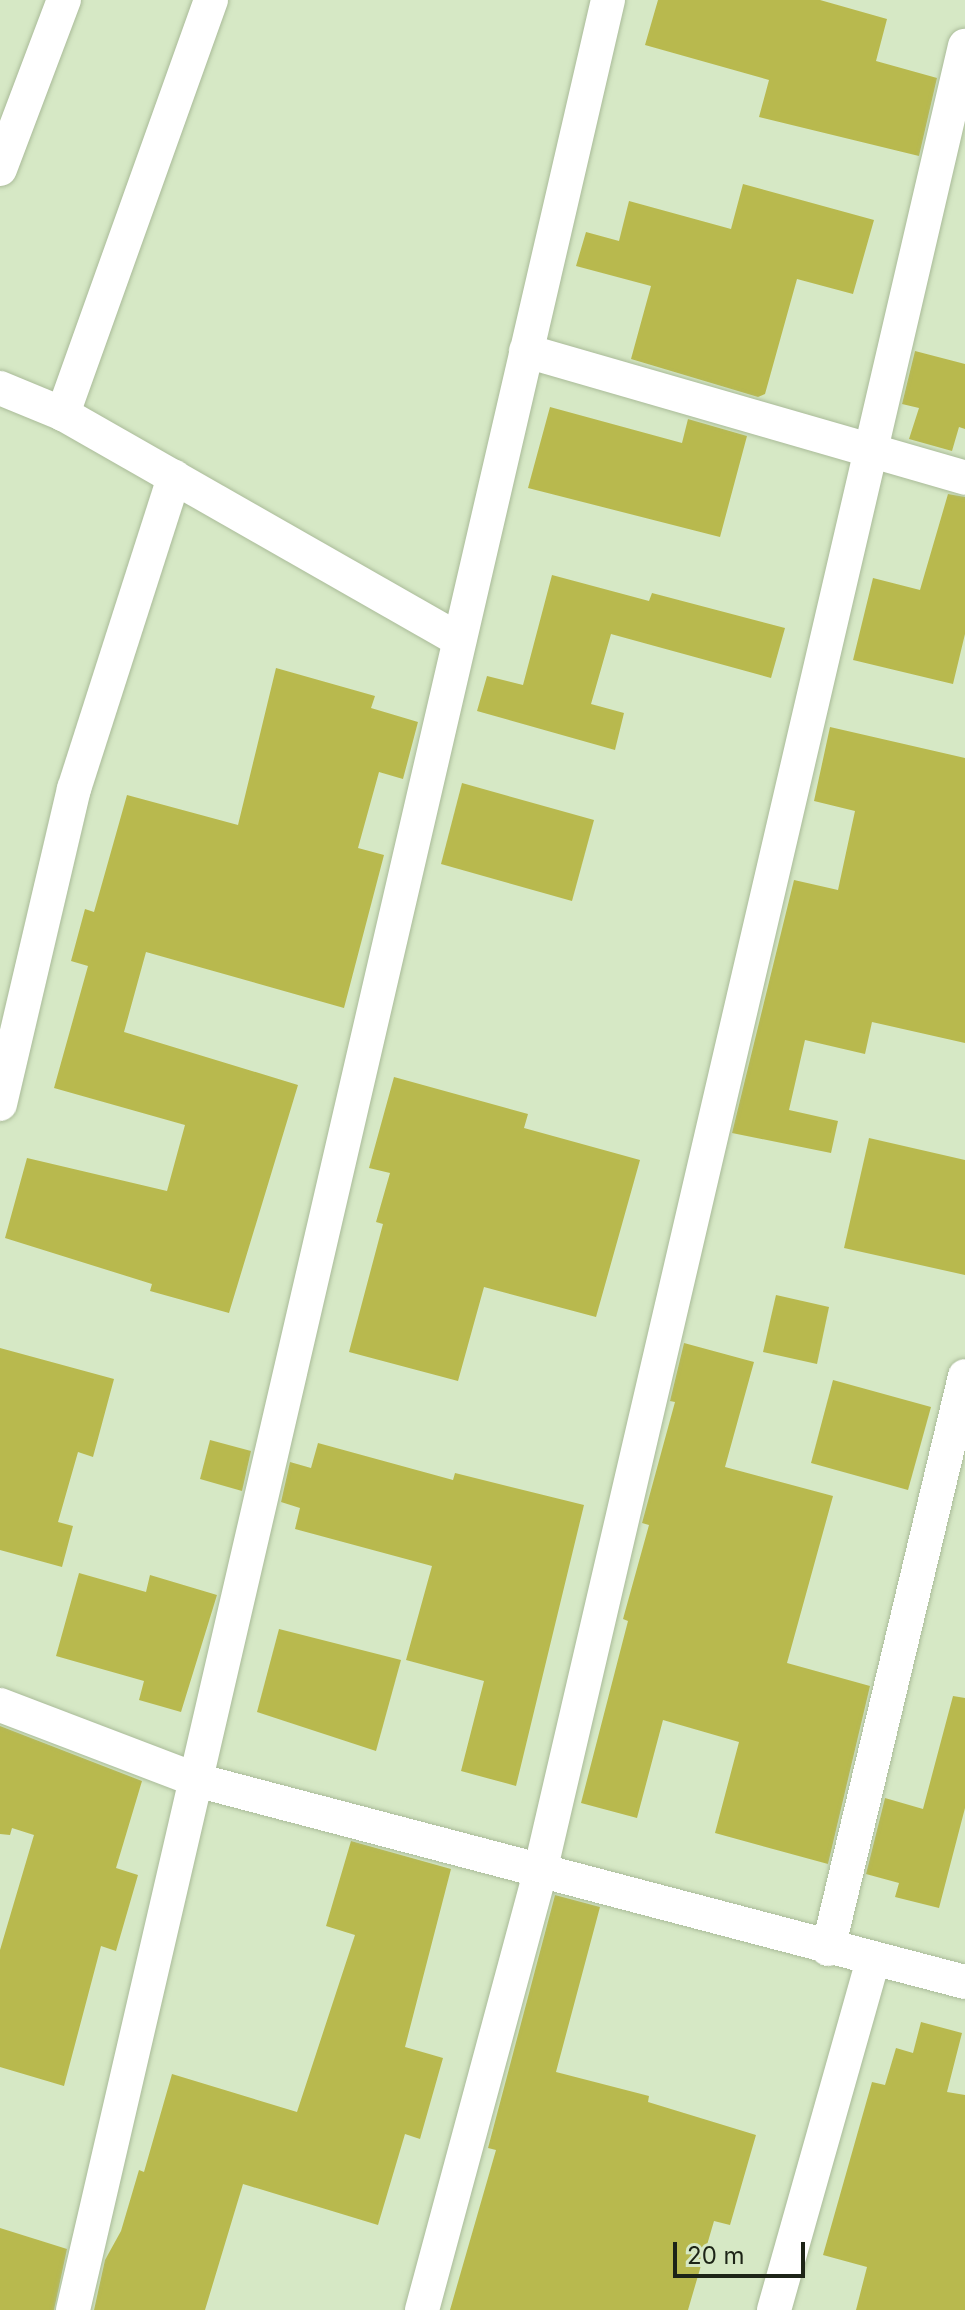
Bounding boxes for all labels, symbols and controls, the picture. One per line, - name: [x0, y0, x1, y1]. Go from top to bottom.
- scale bar: [677, 2226, 809, 2276]
- text: 20 m: [687, 2241, 745, 2270]

